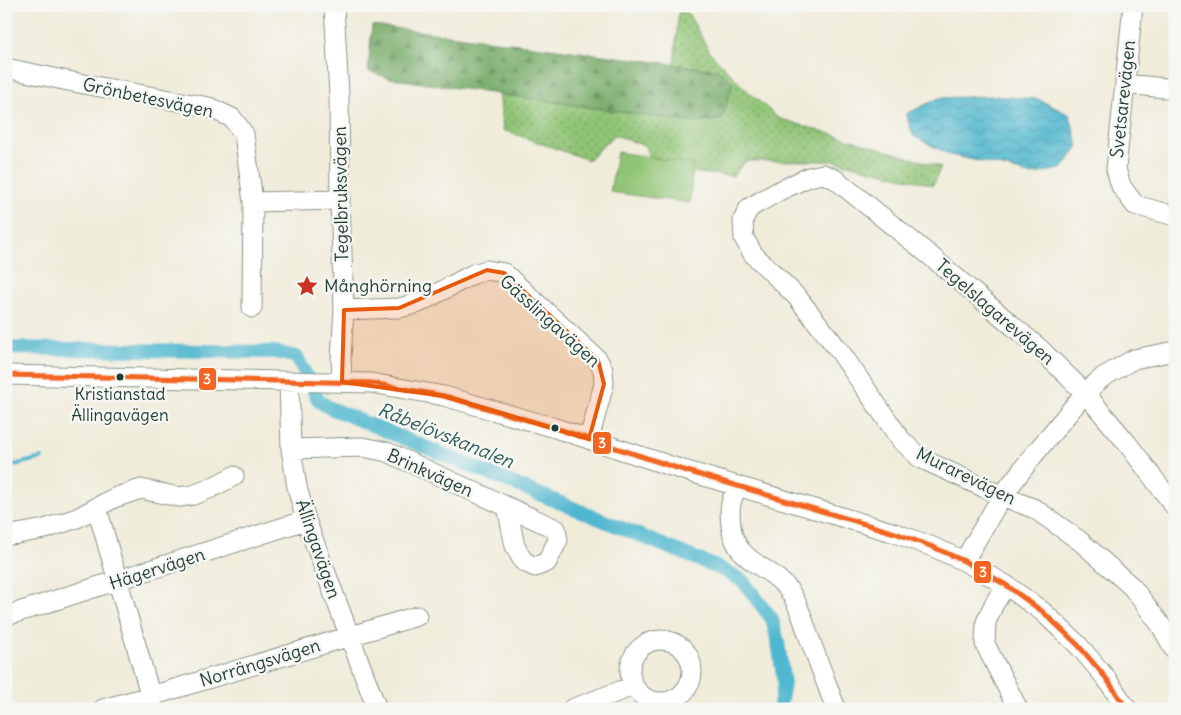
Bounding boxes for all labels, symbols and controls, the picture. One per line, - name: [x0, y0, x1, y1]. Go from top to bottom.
- street label: Svetsarevägen: [1105, 39, 1140, 159]
- street label: Grönbetesvägen: [81, 72, 216, 123]
- street label: Tegelbruksvägen: [328, 126, 353, 262]
- street label: Tegelslagarevägen: [931, 254, 1059, 369]
- street label: Gässlingavägen: [495, 269, 605, 372]
- place icon: Månghörning: [294, 273, 320, 299]
- place label: Månghörning: [324, 274, 432, 297]
- line badge: 3: [198, 367, 217, 391]
- text: 3: [203, 370, 211, 388]
- marker: Kristianstad Ällingavägen: [115, 372, 125, 382]
- place label: Kristianstad Ällingavägen: [71, 383, 169, 426]
- water label: Råbelövskanalen: [375, 397, 518, 473]
- unlabelled marker: [550, 423, 560, 433]
- line badge: 3: [592, 431, 612, 455]
- text: 3: [598, 434, 606, 452]
- street label: Murarevägen: [913, 442, 1020, 510]
- street label: Brinkvägen: [384, 443, 477, 502]
- street label: Ällingavägen: [291, 496, 346, 601]
- street label: Hägervägen: [106, 542, 208, 595]
- line badge: 3: [973, 560, 992, 584]
- text: 3: [979, 563, 987, 581]
- street label: Norrängsvägen: [197, 633, 323, 692]

